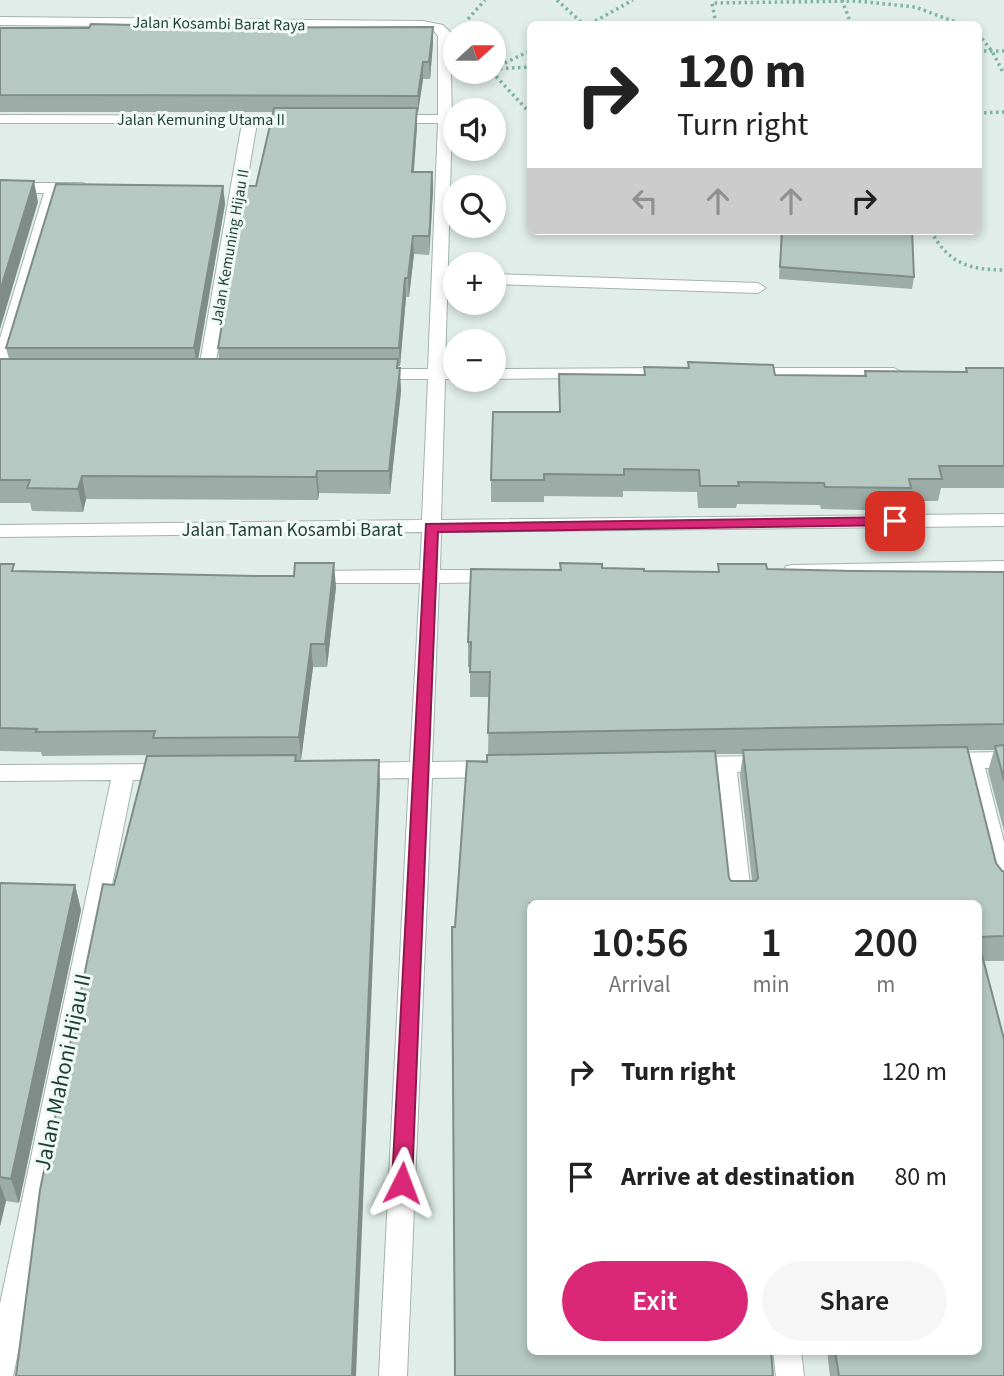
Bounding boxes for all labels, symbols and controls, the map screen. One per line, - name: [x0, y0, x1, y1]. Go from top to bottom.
- street label: Jalan Kosambi Barat Raya: [132, 11, 306, 37]
- north arrow: [443, 21, 506, 84]
- map controls: [443, 21, 506, 392]
- text: 120 m: [677, 37, 806, 107]
- icon: right: [562, 49, 653, 140]
- button: sound: [443, 98, 506, 161]
- text: Turn right: [677, 102, 808, 148]
- street label: Jalan Kemuning Utama II: [117, 109, 285, 131]
- street label: Jalan Kemuning Hijau II: [205, 167, 255, 327]
- button: search: [443, 175, 506, 238]
- icon: left: [626, 182, 664, 220]
- icon: ahead: [699, 182, 737, 220]
- icon: ahead: [772, 182, 810, 220]
- icon: right: [845, 182, 883, 220]
- button: +: [443, 252, 506, 315]
- button: −: [443, 329, 506, 392]
- pin: [865, 491, 925, 551]
- icon: arrive: [876, 502, 914, 540]
- street label: Jalan Taman Kosambi Barat: [181, 517, 403, 544]
- text: 10:56: [591, 913, 689, 973]
- text: 1: [760, 913, 782, 973]
- text: 200: [854, 913, 918, 973]
- text: Arrival: [609, 968, 671, 1001]
- text: min: [752, 968, 790, 1001]
- text: m: [876, 968, 895, 1001]
- street label: Jalan Mahoni Hijau II: [26, 971, 99, 1174]
- icon: right: [562, 1053, 600, 1091]
- text: Turn right: [621, 1053, 736, 1090]
- text: 120 m: [881, 1053, 947, 1090]
- position arrow: [365, 1146, 439, 1220]
- icon: arrive: [562, 1158, 600, 1196]
- text: Arrive at destination: [621, 1158, 855, 1195]
- text: 80 m: [894, 1158, 947, 1195]
- button: Exit: [562, 1261, 748, 1341]
- button: Share: [762, 1261, 947, 1341]

